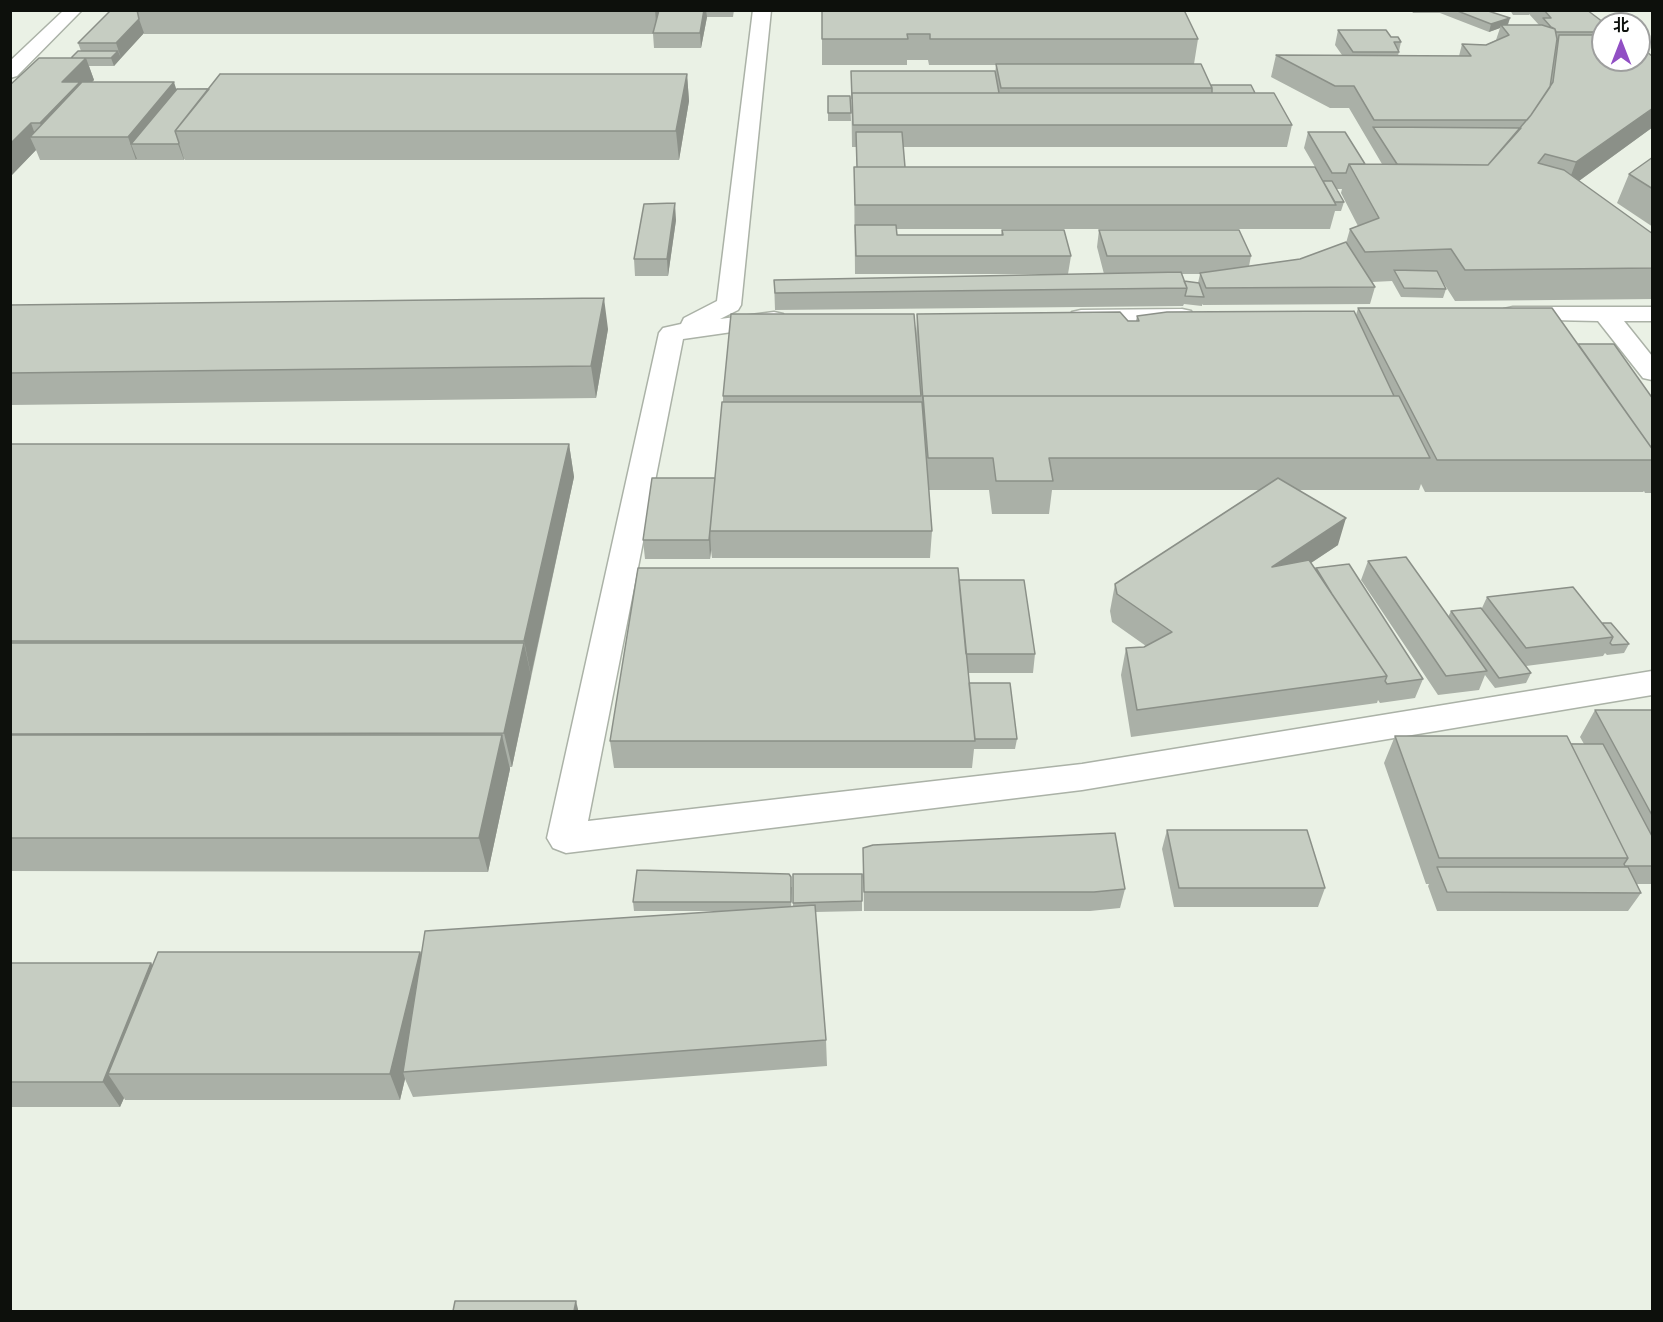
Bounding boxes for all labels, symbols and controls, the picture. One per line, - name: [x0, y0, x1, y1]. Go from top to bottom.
- north arrow: [1591, 12, 1651, 72]
- text: 北: [1613, 16, 1629, 35]

